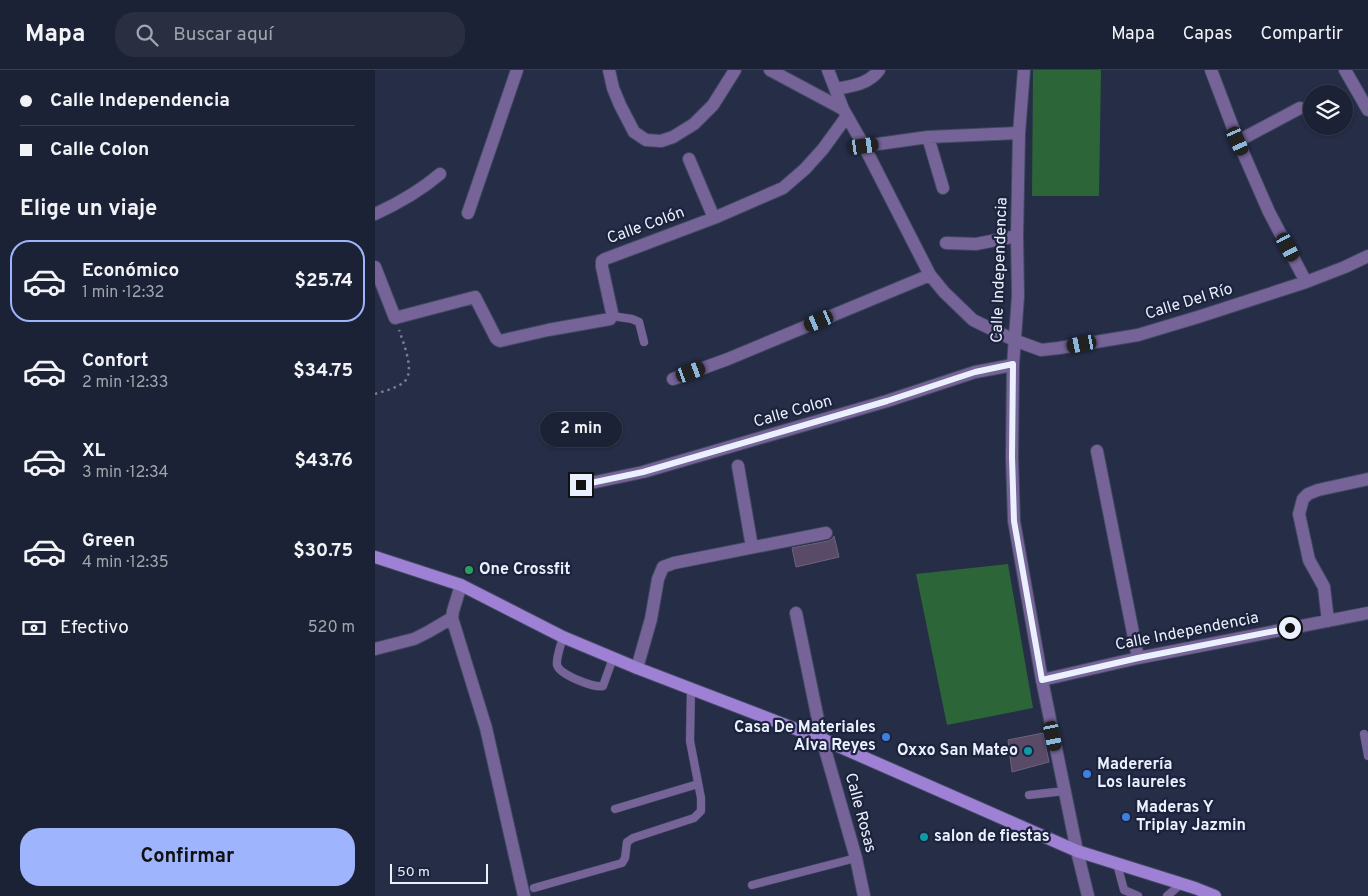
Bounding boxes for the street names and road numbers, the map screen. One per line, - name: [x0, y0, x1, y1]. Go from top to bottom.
- street label: Calle Independencia: [987, 197, 1013, 343]
- street label: Calle Colón: [605, 203, 687, 249]
- street label: Calle Del Río: [1143, 279, 1235, 325]
- street label: Calle Colon: [751, 391, 835, 433]
- street label: Calle Independencia: [1114, 608, 1260, 656]
- street label: Calle Rosas: [840, 771, 880, 855]

